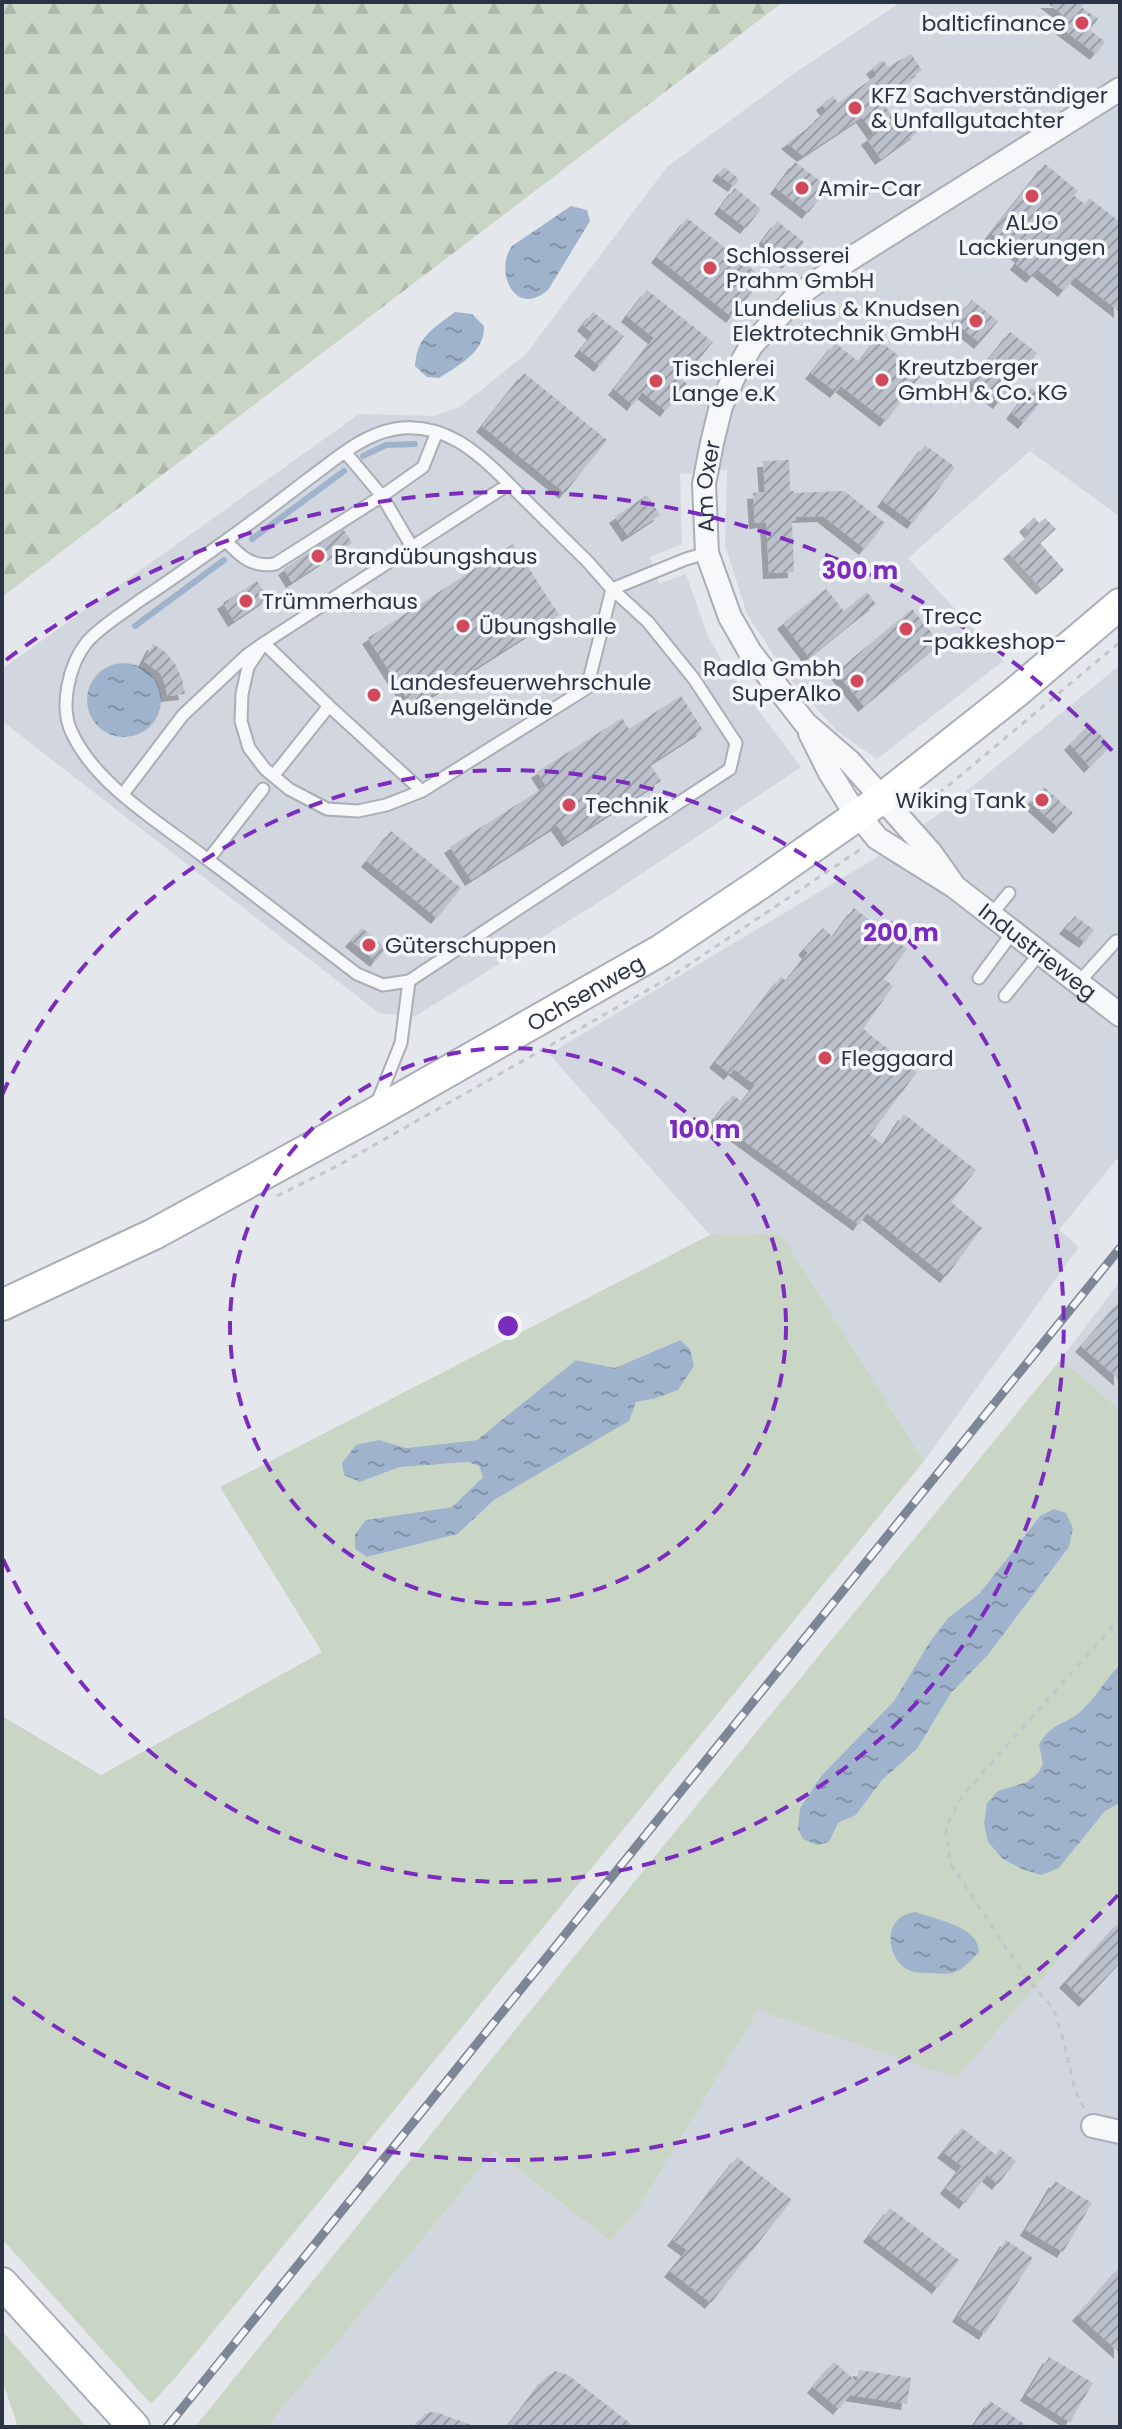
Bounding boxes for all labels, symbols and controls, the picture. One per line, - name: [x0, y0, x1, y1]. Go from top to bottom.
- place label: balticfinance: [921, 8, 1066, 39]
- marker: balticfinance: [1073, 14, 1091, 32]
- place label: KFZ Sachverständiger & Unfallgutachter: [871, 80, 1108, 136]
- marker: KFZ Sachverständiger & Unfallgutachter: [846, 99, 864, 117]
- place label: Amir-Car: [818, 173, 921, 204]
- marker: Amir-Car: [793, 179, 811, 197]
- marker: ALJO Lackierungen: [1023, 187, 1041, 205]
- place label: ALJO Lackierungen: [958, 207, 1106, 263]
- place label: Schlosserei Prahm GmbH: [726, 240, 874, 296]
- marker: Schlosserei Prahm GmbH: [701, 259, 719, 277]
- place label: Lundelius & Knudsen Elektrotechnik GmbH: [732, 293, 960, 349]
- marker: Lundelius & Knudsen Elektrotechnik GmbH: [967, 312, 985, 330]
- place label: Kreutzberger GmbH & Co. KG: [898, 352, 1068, 408]
- place label: Tischlerei Lange e.K: [672, 353, 776, 409]
- marker: Kreutzberger GmbH & Co. KG: [873, 371, 891, 389]
- marker: Tischlerei Lange e.K: [647, 372, 665, 390]
- street label: Am Oxer: [688, 438, 728, 533]
- place label: Brandübungshaus: [334, 541, 538, 572]
- marker: Brandübungshaus: [309, 547, 327, 565]
- text: 300 m: [822, 554, 898, 587]
- place label: Trümmerhaus: [262, 586, 418, 617]
- marker: Trümmerhaus: [237, 592, 255, 610]
- place label: Trecc -pakkeshop-: [922, 601, 1067, 657]
- place label: Übungshalle: [479, 611, 617, 642]
- marker: Übungshalle: [454, 617, 472, 635]
- marker: Trecc -pakkeshop-: [897, 620, 915, 638]
- place label: Radla Gmbh SuperAlko: [703, 653, 841, 709]
- place label: Landesfeuerwehrschule Außengelände: [390, 667, 651, 723]
- marker: Radla Gmbh SuperAlko: [848, 672, 866, 690]
- marker: Landesfeuerwehrschule Außengelände: [365, 686, 383, 704]
- place label: Wiking Tank: [895, 785, 1027, 816]
- place label: Technik: [585, 790, 669, 821]
- marker: Wiking Tank: [1033, 791, 1051, 809]
- marker: Technik: [560, 796, 578, 814]
- street label: Industrieweg: [972, 896, 1103, 1007]
- text: 200 m: [863, 916, 939, 949]
- place label: Güterschuppen: [385, 930, 557, 961]
- marker: Güterschuppen: [360, 936, 378, 954]
- street label: Ochsenweg: [521, 947, 650, 1039]
- place label: Fleggaard: [841, 1043, 954, 1074]
- marker: Fleggaard: [816, 1049, 834, 1067]
- text: 100 m: [670, 1113, 740, 1146]
- centre of rings: [494, 1312, 522, 1340]

